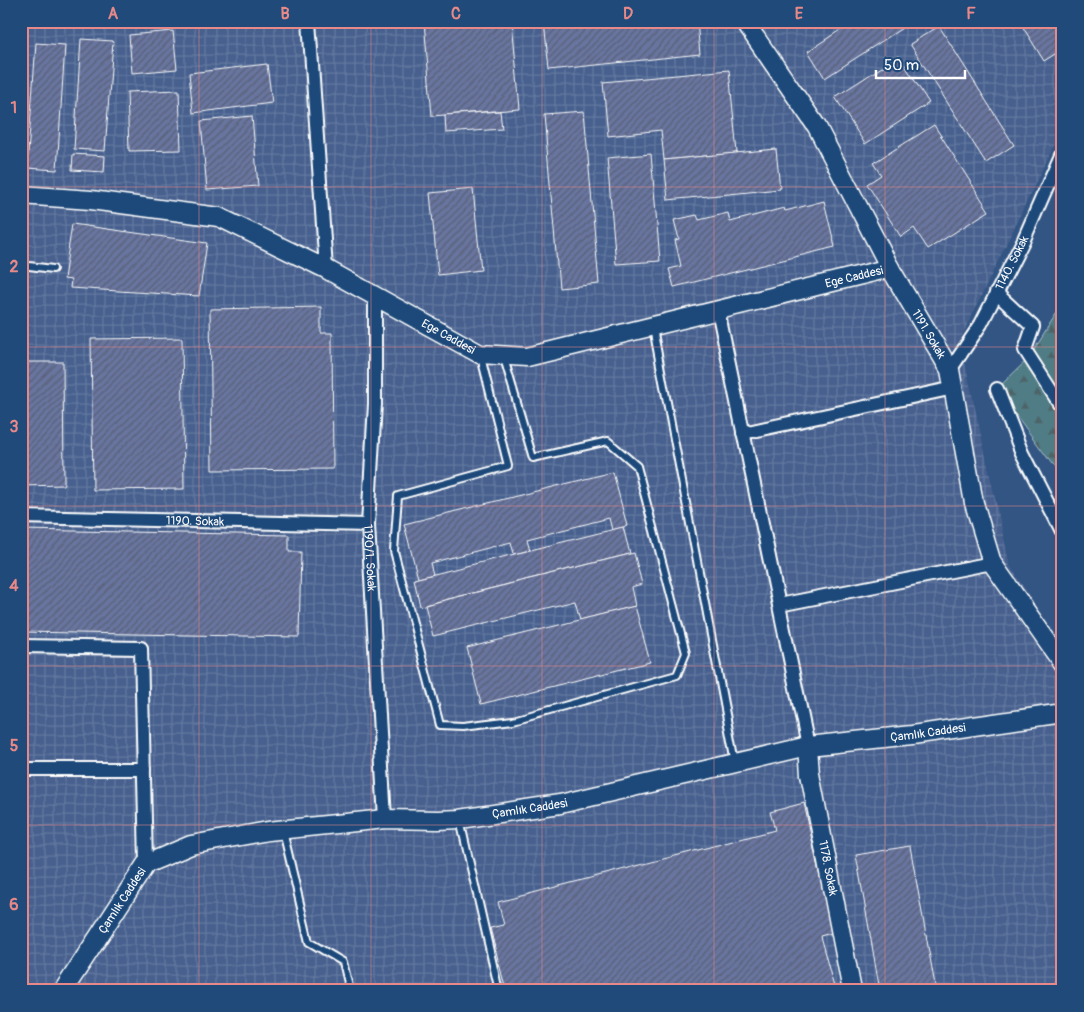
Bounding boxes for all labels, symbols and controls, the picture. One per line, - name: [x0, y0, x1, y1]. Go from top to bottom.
- text: A: [108, 4, 119, 24]
- text: B: [280, 4, 290, 24]
- text: C: [451, 4, 461, 24]
- text: D: [623, 4, 633, 24]
- text: E: [795, 4, 804, 24]
- text: F: [966, 4, 976, 24]
- scale bar: [876, 48, 965, 80]
- text: 50 m: [884, 56, 919, 75]
- text: 1: [11, 98, 17, 118]
- street label: 1140. Sokak: [992, 233, 1032, 293]
- text: 2: [10, 257, 19, 277]
- street label: Ege Caddesi: [824, 262, 885, 291]
- street label: 1191. Sokak: [908, 307, 949, 361]
- street label: Ege Caddesi: [419, 316, 478, 357]
- text: 3: [10, 417, 19, 437]
- street label: 1190. Sokak: [166, 513, 224, 529]
- street label: 1190/1. Sokak: [360, 524, 379, 592]
- text: 4: [9, 576, 19, 596]
- street label: Çamlık Caddesi: [890, 720, 967, 745]
- text: 5: [10, 736, 19, 756]
- street label: Çamlık Caddesi: [491, 795, 569, 822]
- street label: 1178. Sokak: [816, 839, 841, 897]
- street label: Çamlık Caddesi: [95, 865, 149, 936]
- text: 6: [9, 895, 19, 915]

